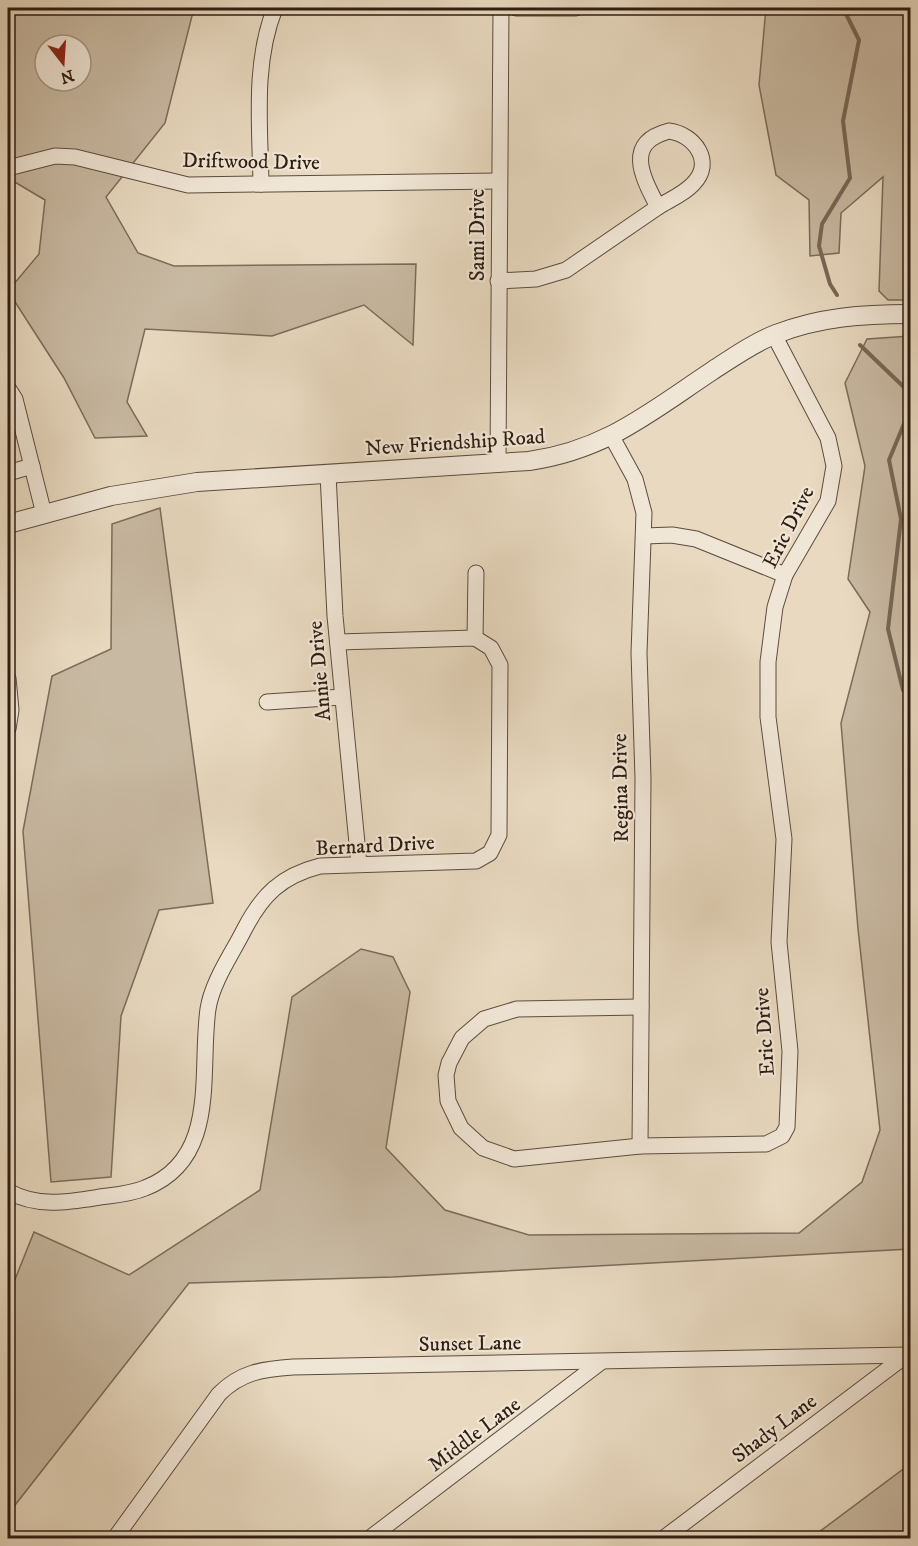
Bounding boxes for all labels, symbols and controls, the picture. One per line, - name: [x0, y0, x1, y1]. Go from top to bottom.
- north arrow: [33, 33, 93, 93]
- text: N: [58, 65, 76, 88]
- street label: Driftwood Drive: [182, 148, 320, 176]
- street label: Sami Drive: [465, 189, 491, 281]
- street label: New Friendship Road: [364, 424, 547, 462]
- street label: Eric Drive: [757, 482, 821, 573]
- street label: Annie Drive: [303, 619, 337, 722]
- street label: Regina Drive: [607, 733, 635, 843]
- street label: Bernard Drive: [315, 830, 436, 862]
- street label: Eric Drive: [749, 987, 781, 1077]
- street label: Sunset Lane: [418, 1330, 522, 1358]
- street label: Shady Lane: [727, 1388, 822, 1469]
- street label: Middle Lane: [423, 1392, 526, 1478]

